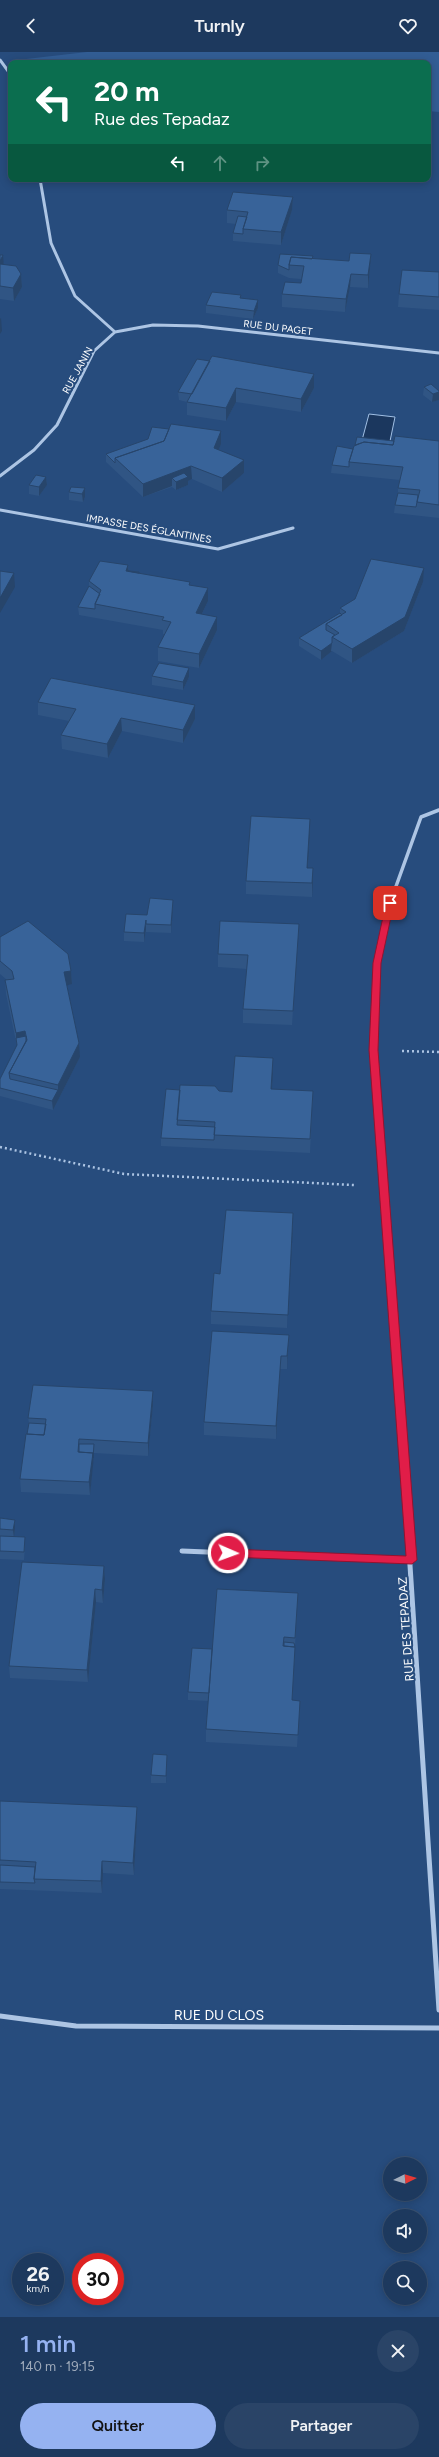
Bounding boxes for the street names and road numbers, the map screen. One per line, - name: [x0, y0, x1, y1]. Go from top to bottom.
- street label: RUE DU PAGET: [243, 317, 314, 338]
- street label: RUE JANIN: [59, 344, 96, 396]
- street label: IMPASSE DES ÉGLANTINES: [85, 511, 213, 546]
- street label: RUE DES TEPADAZ: [395, 1576, 417, 1682]
- street label: RUE DU CLOS: [174, 2007, 264, 2024]

